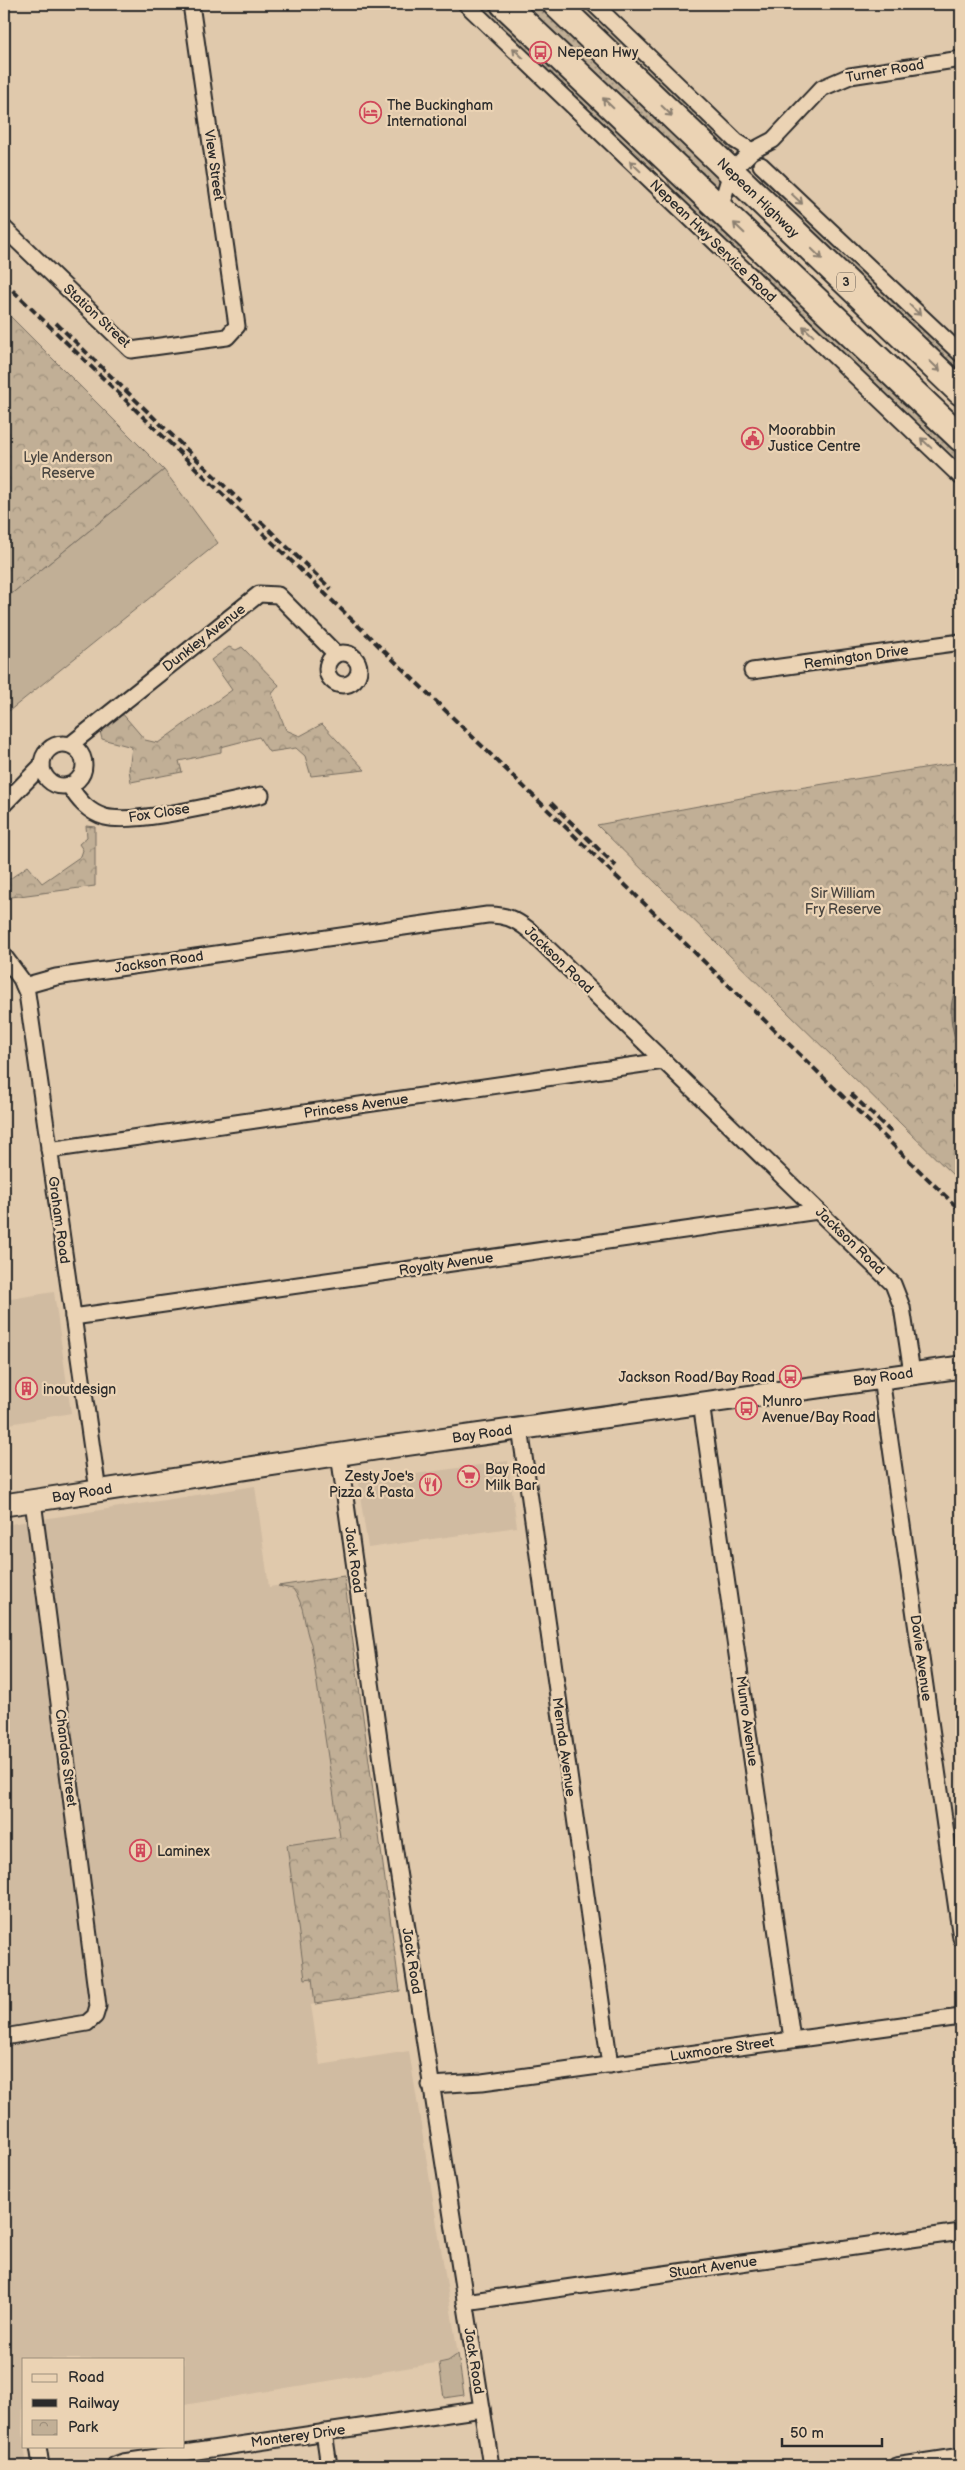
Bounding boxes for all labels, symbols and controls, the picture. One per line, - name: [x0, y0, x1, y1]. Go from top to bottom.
- bus stop icon: Nepean Hwy: [529, 40, 553, 64]
- place label: Nepean Hwy: [557, 44, 639, 61]
- one-way arrow: [511, 47, 524, 59]
- street label: Turner Road: [845, 56, 925, 86]
- place label: The Buckingham International: [387, 97, 493, 130]
- one-way arrow: [602, 97, 614, 109]
- hotel icon: The Buckingham International: [359, 101, 383, 125]
- one-way arrow: [660, 104, 672, 116]
- street label: View Street: [201, 128, 227, 202]
- street label: Nepean Highway: [713, 155, 803, 242]
- one-way arrow: [629, 159, 641, 172]
- street label: Nepean Hwy Service Road: [646, 176, 780, 306]
- one-way arrow: [790, 193, 803, 205]
- one-way arrow: [733, 222, 746, 234]
- one-way arrow: [811, 248, 824, 260]
- road number: 3: [837, 272, 855, 292]
- street label: Station Street: [60, 281, 135, 352]
- one-way arrow: [908, 304, 921, 316]
- one-way arrow: [802, 325, 814, 337]
- one-way arrow: [929, 360, 941, 372]
- place label: Moorabbin Justice Centre: [768, 422, 861, 455]
- public building icon: Moorabbin Justice Centre: [740, 426, 764, 450]
- one-way arrow: [920, 437, 932, 449]
- park label: Lyle Anderson Reserve: [23, 449, 113, 482]
- street label: Dunkley Avenue: [159, 600, 249, 676]
- street label: Remington Drive: [803, 641, 909, 673]
- street label: Fox Close: [127, 800, 191, 826]
- park label: Sir William Fry Reserve: [805, 885, 881, 918]
- street label: Jackson Road: [521, 923, 597, 997]
- street label: Jackson Road: [113, 947, 205, 977]
- street label: Princess Avenue: [303, 1090, 409, 1122]
- street label: Graham Road: [44, 1175, 74, 1265]
- street label: Jackson Road: [812, 1204, 888, 1278]
- street label: Royalty Avenue: [398, 1249, 494, 1279]
- street label: Bay Road: [852, 1364, 914, 1390]
- bus stop icon: Jackson Road/Bay Road: [779, 1365, 803, 1389]
- place label: Jackson Road/Bay Road: [618, 1369, 775, 1386]
- building icon: inoutdesign: [15, 1377, 39, 1401]
- place label: inoutdesign: [43, 1381, 116, 1398]
- place label: Munro Avenue/Bay Road: [762, 1393, 876, 1426]
- bus stop icon: Munro Avenue/Bay Road: [734, 1397, 758, 1421]
- street label: Bay Road: [451, 1421, 513, 1447]
- place label: Bay Road Milk Bar: [485, 1461, 546, 1494]
- supermarket icon: Bay Road Milk Bar: [457, 1465, 481, 1489]
- place label: Zesty Joe's Pizza & Pasta: [329, 1468, 414, 1501]
- restaurant icon: Zesty Joe's Pizza & Pasta: [418, 1472, 442, 1496]
- street label: Bay Road: [51, 1480, 113, 1506]
- street label: Jack Road: [341, 1526, 367, 1594]
- street label: Davie Avenue: [907, 1614, 935, 1702]
- street label: Munro Avenue: [732, 1675, 762, 1767]
- street label: Mernda Avenue: [549, 1696, 579, 1798]
- street label: Chandos Street: [52, 1708, 81, 1809]
- building icon: Laminex: [129, 1839, 153, 1863]
- place label: Laminex: [157, 1843, 210, 1860]
- street label: Jack Road: [398, 1927, 426, 1995]
- street label: Luxmoore Street: [669, 2033, 776, 2065]
- street label: Stuart Avenue: [668, 2252, 758, 2282]
- street label: Jack Road: [460, 2327, 488, 2395]
- legend: [22, 2358, 185, 2448]
- text: Road: [68, 2368, 104, 2387]
- text: Railway: [68, 2394, 119, 2413]
- scale bar: [782, 2415, 882, 2447]
- text: Park: [68, 2418, 99, 2437]
- street label: Monterey Drive: [250, 2421, 346, 2451]
- text: 50 m: [790, 2424, 824, 2443]

